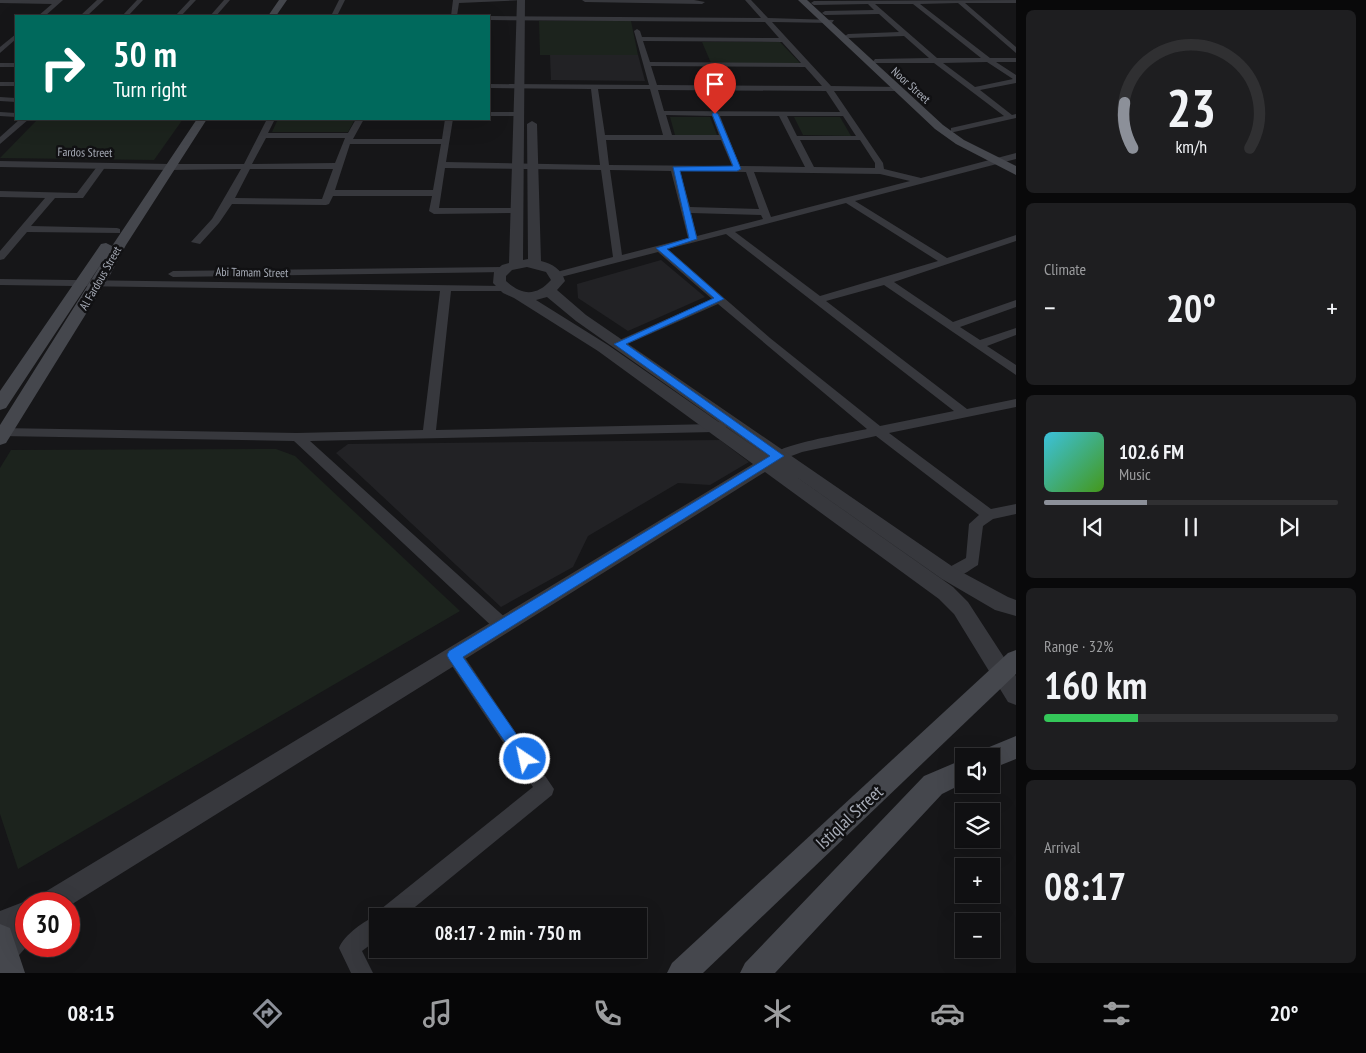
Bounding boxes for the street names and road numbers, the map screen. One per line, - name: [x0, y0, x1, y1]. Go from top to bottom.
- street label: Noor Street: [888, 64, 934, 107]
- street label: Fardos Street: [57, 144, 113, 160]
- street label: Al Fardous Street: [76, 243, 125, 313]
- street label: Abi Tamam Street: [216, 264, 289, 280]
- street label: Istiqlal Street: [811, 780, 887, 854]

